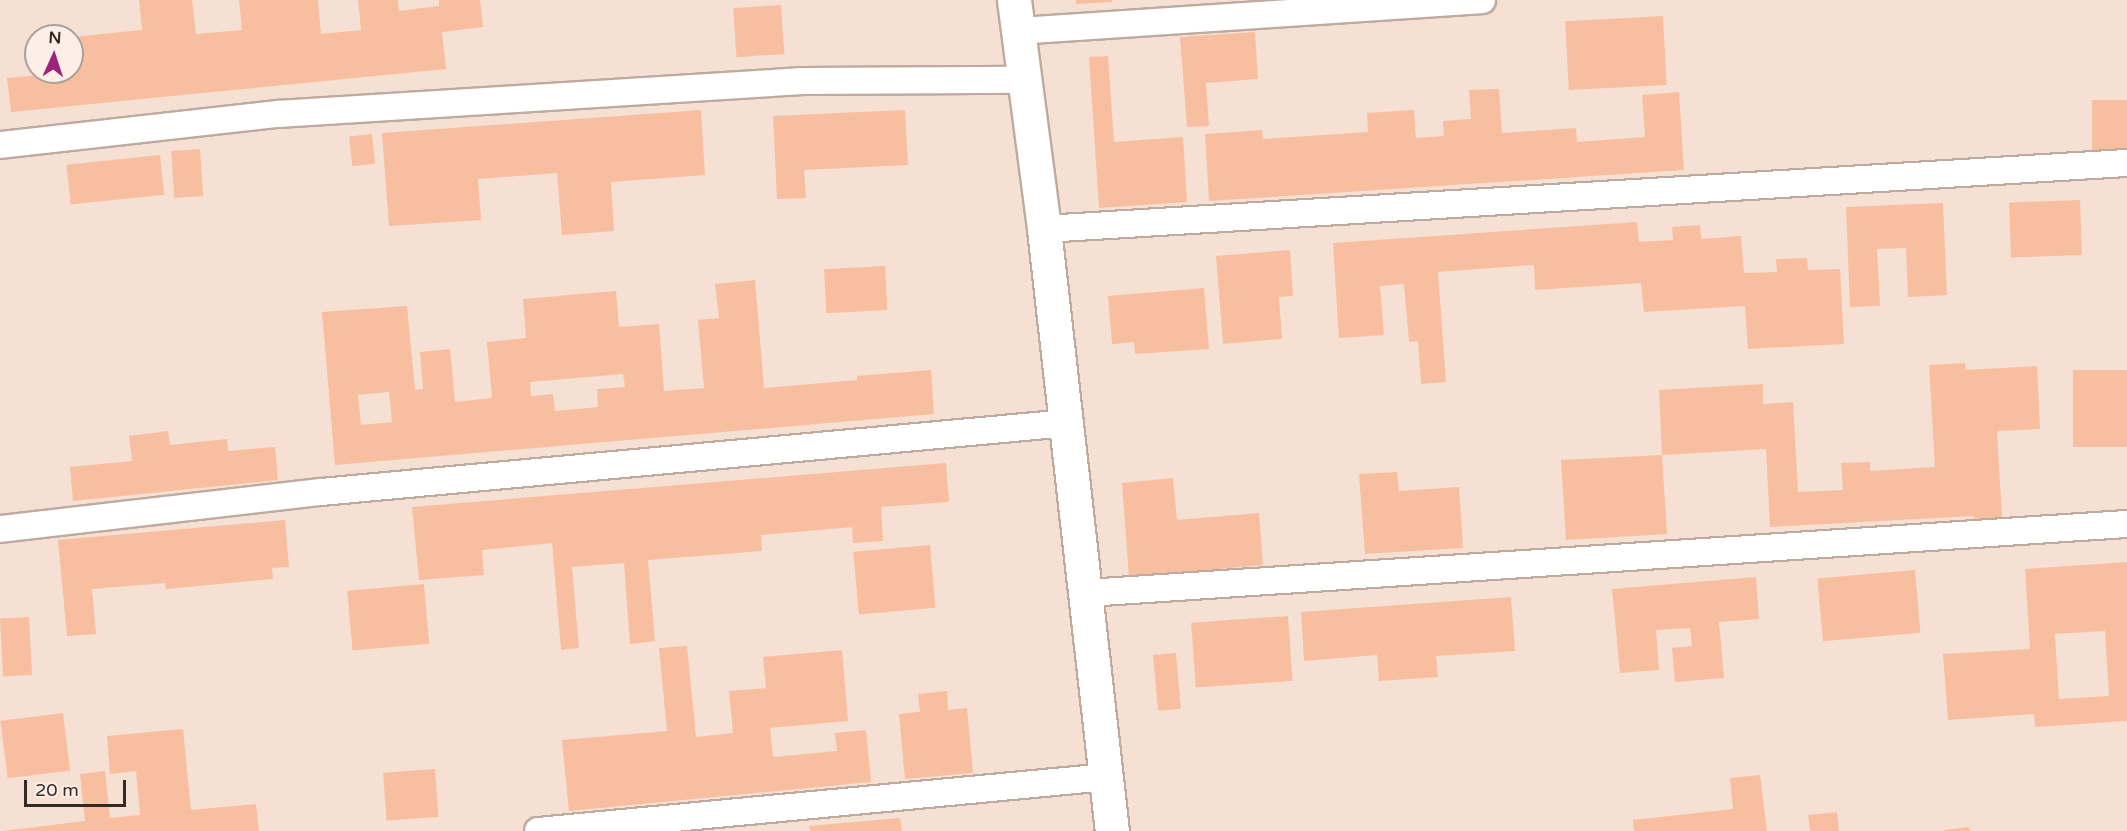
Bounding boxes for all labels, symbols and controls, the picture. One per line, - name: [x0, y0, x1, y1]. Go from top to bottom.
- north arrow: [24, 24, 84, 84]
- text: N: [48, 28, 62, 48]
- scale bar: [27, 768, 129, 806]
- text: 20 m: [35, 779, 79, 801]

